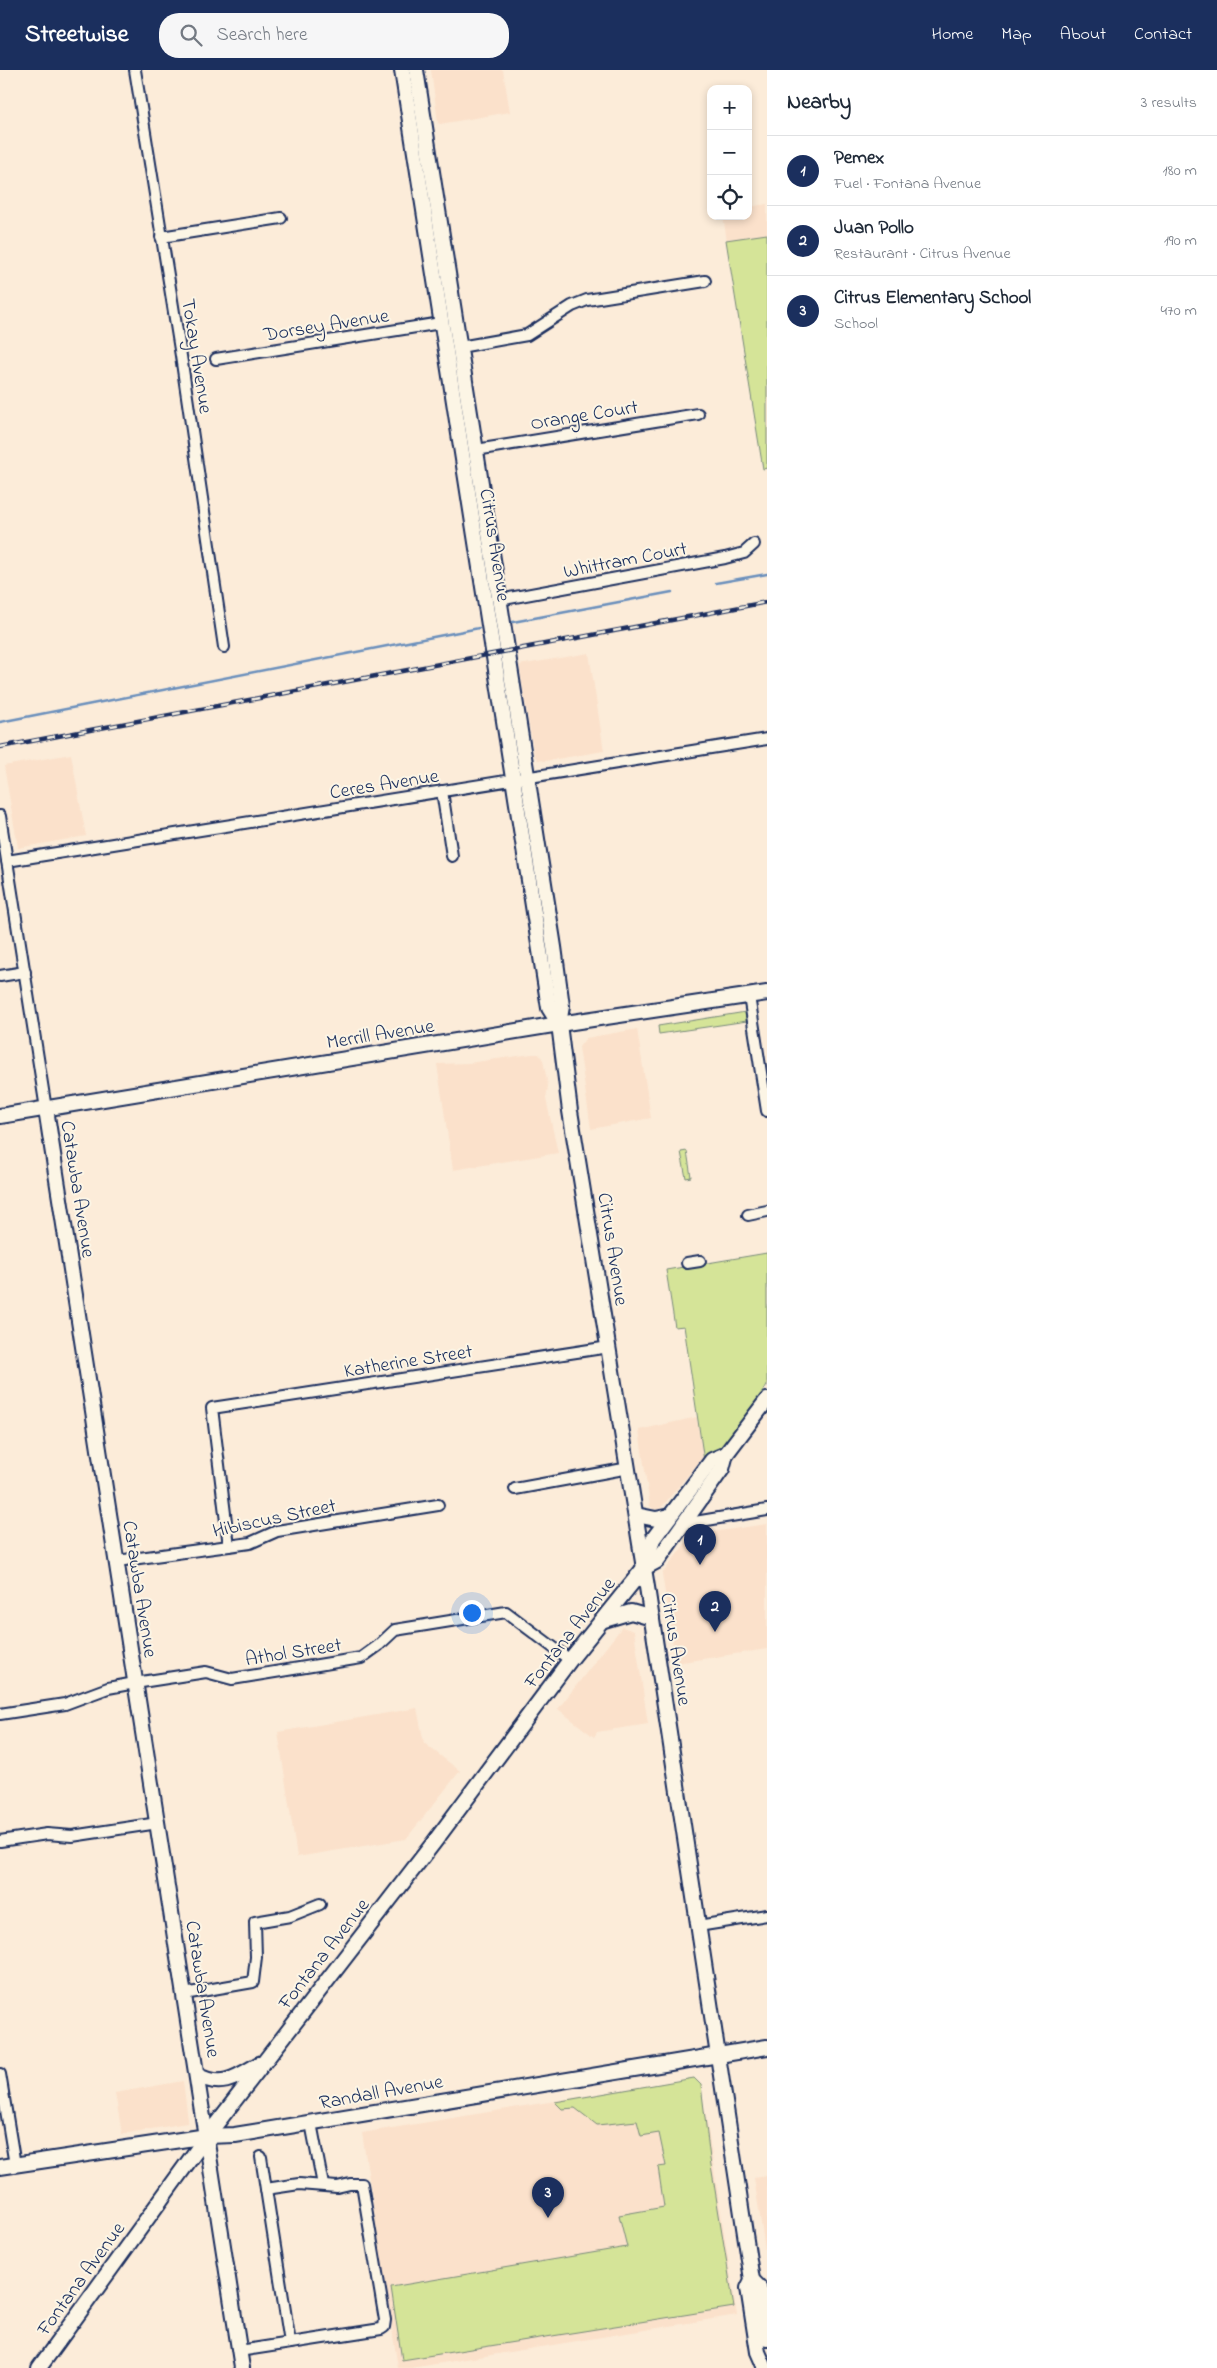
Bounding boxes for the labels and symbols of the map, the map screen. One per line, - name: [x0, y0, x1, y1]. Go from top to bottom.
- street label: Tokay Avenue: [172, 297, 219, 416]
- street label: Dorsey Avenue: [261, 302, 391, 351]
- street label: Orange Court: [528, 394, 641, 440]
- street label: Citrus Avenue: [470, 487, 517, 604]
- street label: Whittram Court: [561, 535, 690, 588]
- street label: Ceres Avenue: [328, 763, 441, 808]
- street label: Merrill Avenue: [324, 1013, 436, 1058]
- street label: Catawba Avenue: [51, 1119, 102, 1260]
- street label: Citrus Avenue: [588, 1191, 635, 1308]
- street label: Katherine Street: [342, 1338, 475, 1387]
- street label: Hibiscus Street: [210, 1492, 339, 1547]
- street label: Catawba Avenue: [113, 1519, 164, 1660]
- pin: 1: [684, 1524, 716, 1565]
- street label: Fontana Avenue: [518, 1572, 624, 1696]
- street label: Citrus Avenue: [651, 1591, 698, 1708]
- pin: 2: [699, 1591, 731, 1632]
- your location: [459, 1600, 485, 1626]
- street label: Athol Street: [243, 1632, 344, 1675]
- street label: Fontana Avenue: [272, 1893, 378, 2017]
- street label: Catawba Avenue: [176, 1919, 227, 2060]
- street label: Randall Avenue: [317, 2068, 446, 2119]
- pin: 3: [532, 2177, 564, 2218]
- street label: Fontana Avenue: [30, 2217, 133, 2343]

